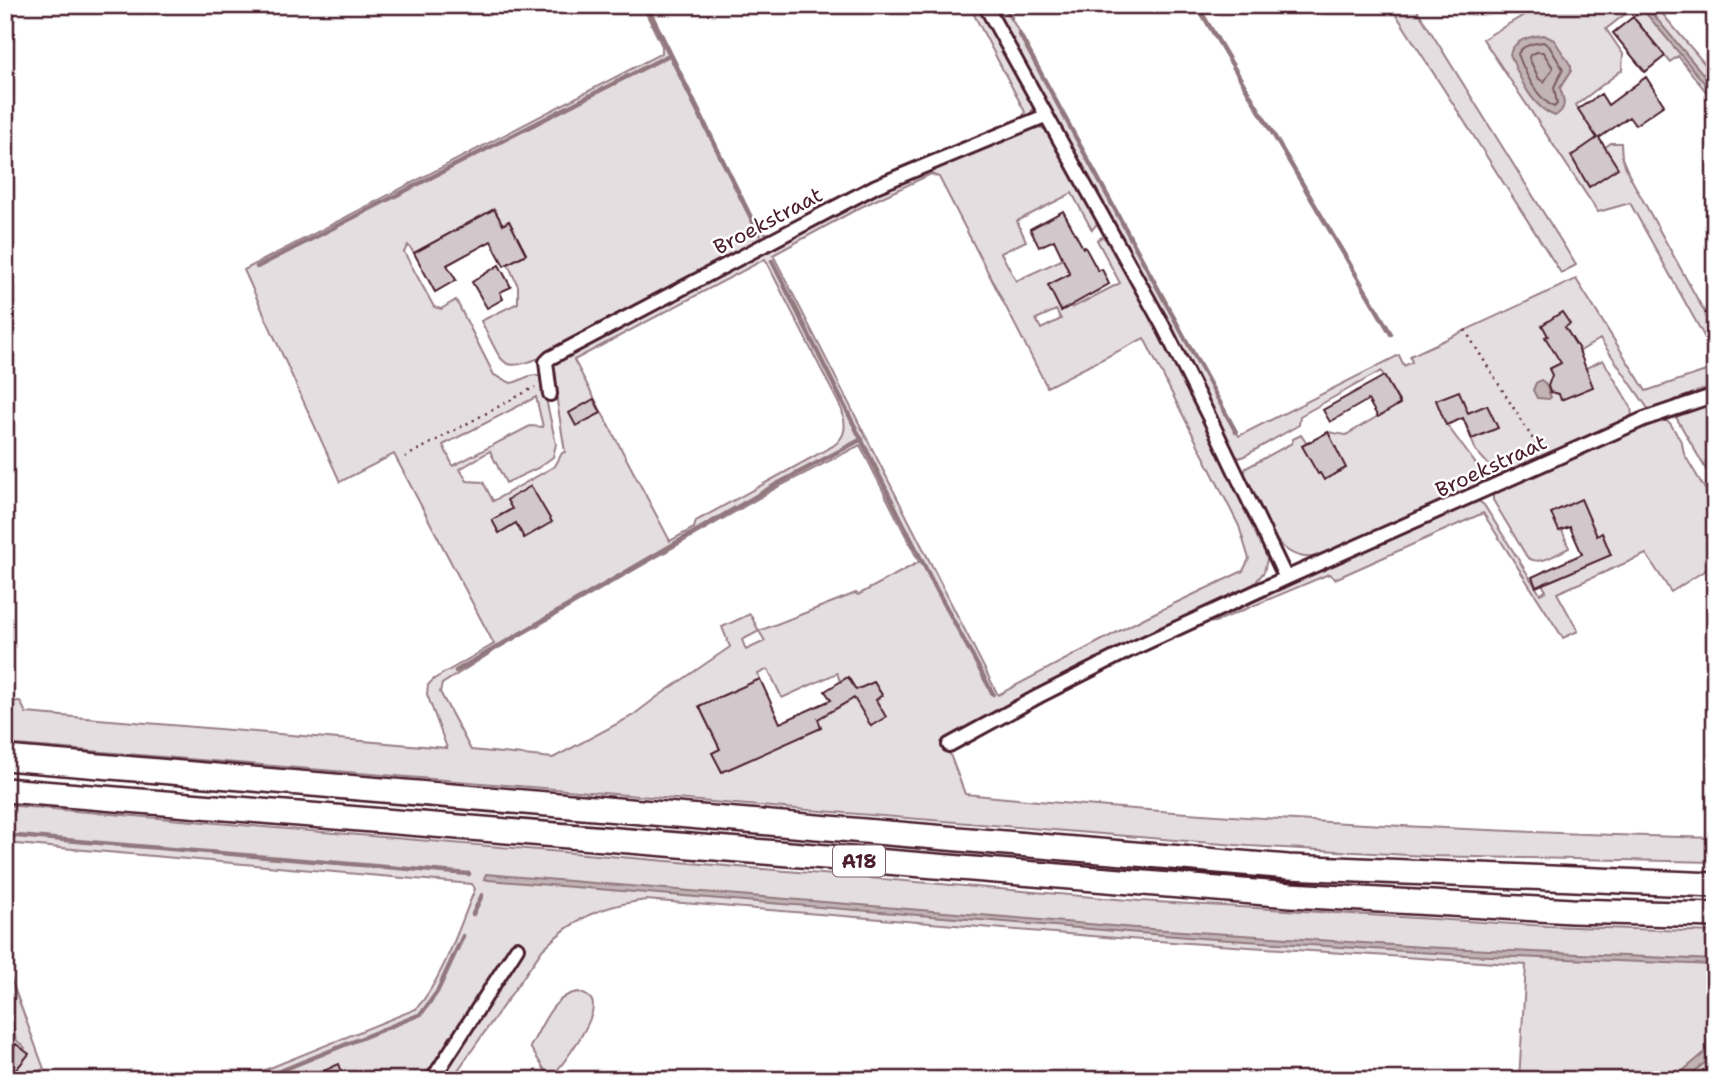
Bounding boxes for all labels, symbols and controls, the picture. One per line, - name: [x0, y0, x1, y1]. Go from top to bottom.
- street label: Broekstraat: [709, 181, 827, 261]
- street label: Broekstraat: [1431, 428, 1551, 504]
- road number: A18: [833, 846, 885, 876]

